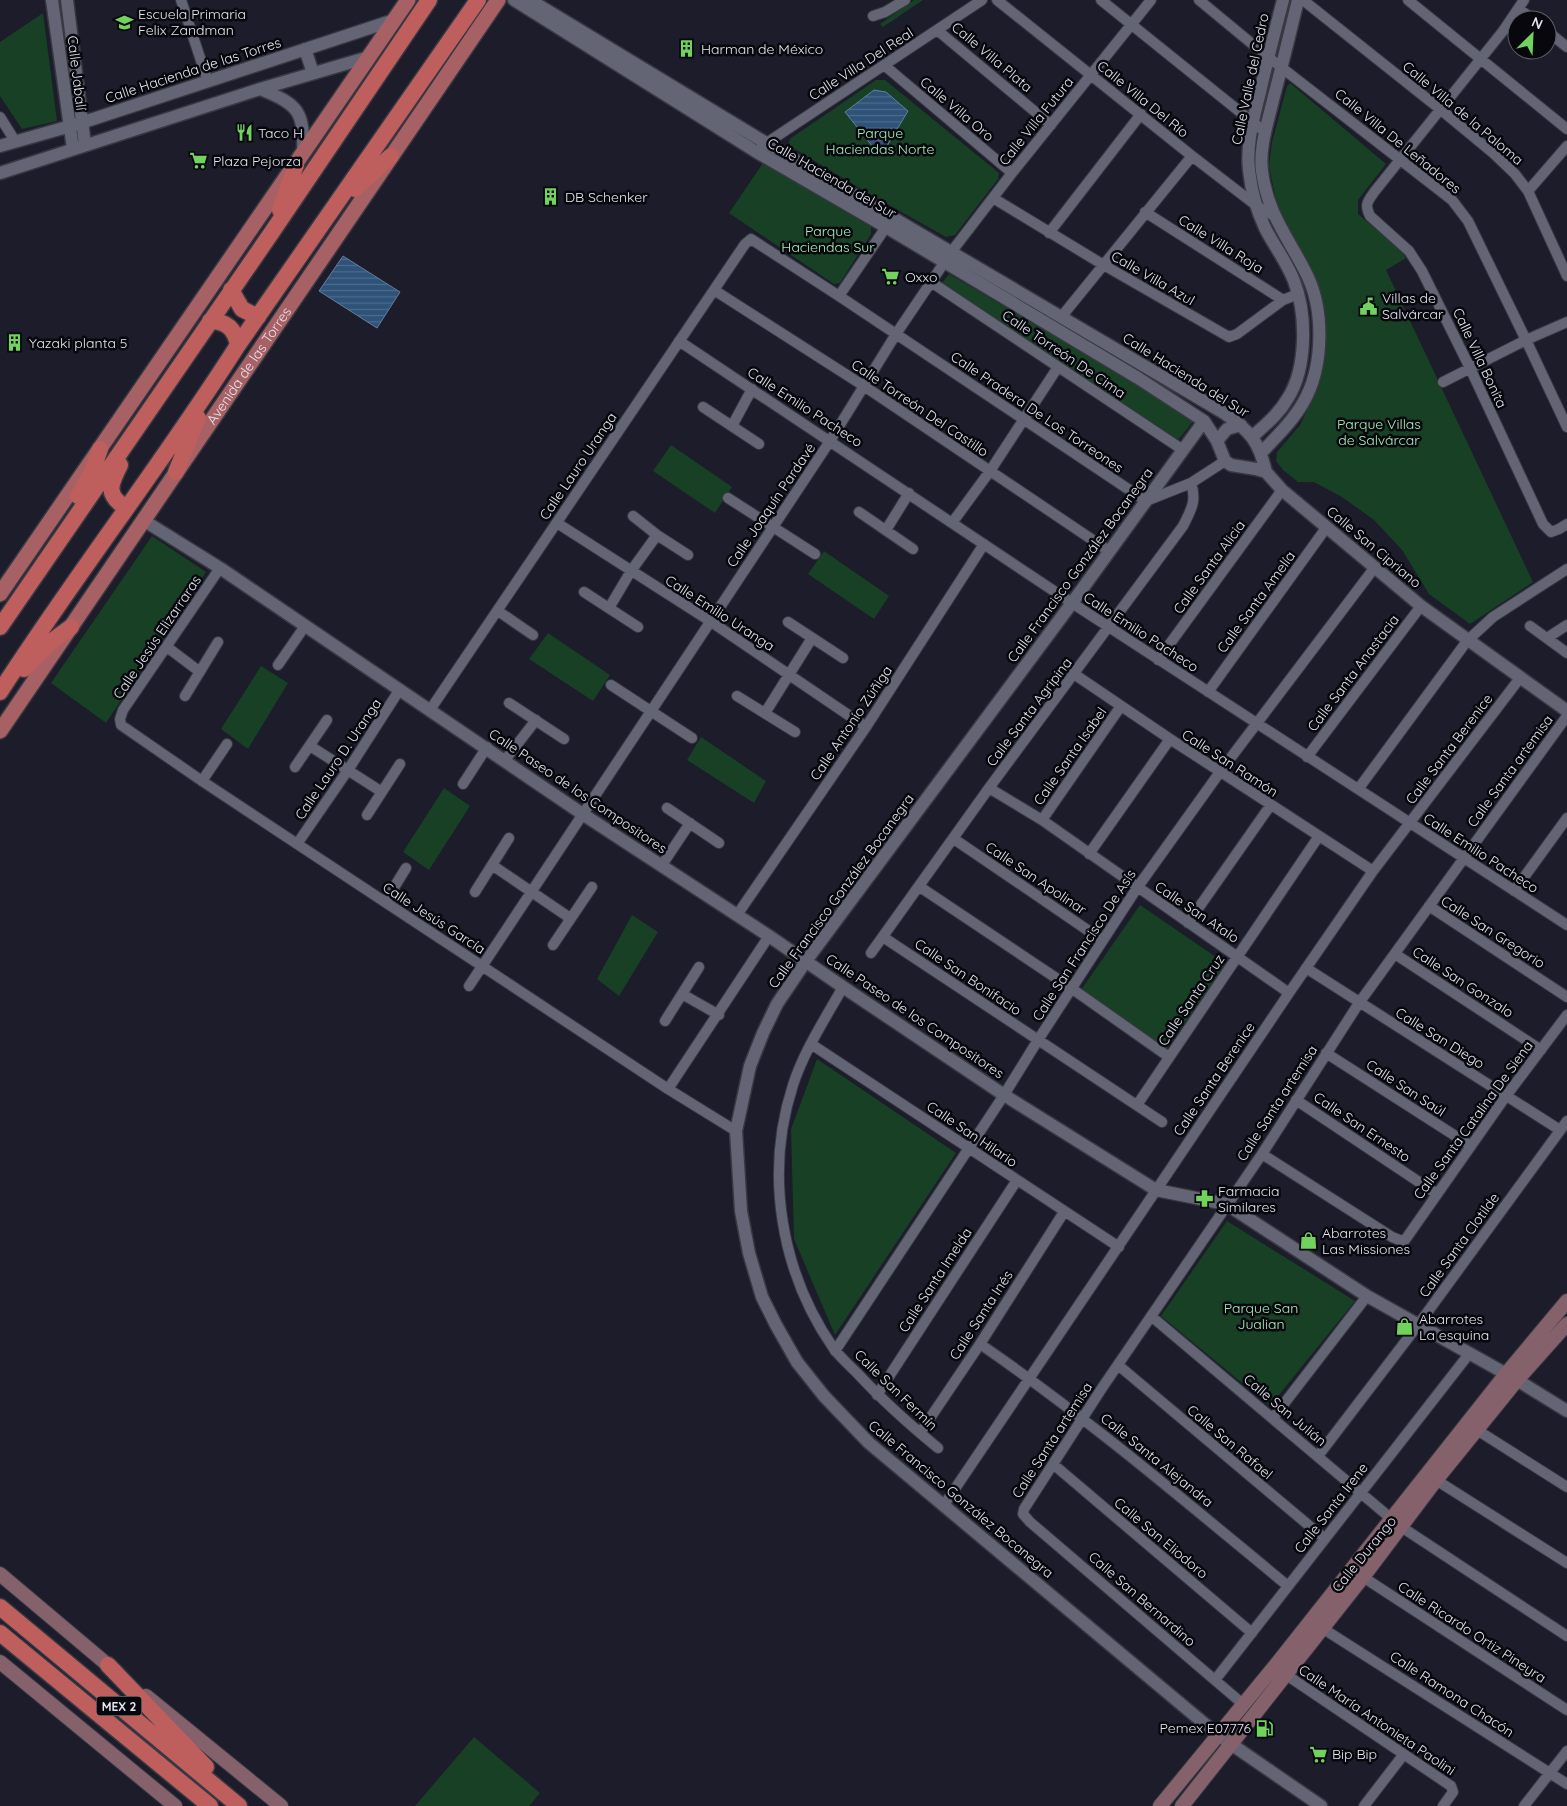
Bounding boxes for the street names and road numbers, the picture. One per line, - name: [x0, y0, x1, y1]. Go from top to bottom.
- street label: Calle Valle del Cedro: [1227, 12, 1273, 146]
- street label: Calle Villa Plata: [948, 18, 1036, 96]
- street label: Calle Villa Del Real: [805, 24, 917, 104]
- street label: Calle Hacienda de las Torres: [103, 33, 283, 107]
- street label: Calle Jabalí: [63, 35, 91, 111]
- street label: Calle Villa Del Río: [1094, 57, 1192, 141]
- street label: Calle Villa de la Paloma: [1399, 57, 1527, 169]
- street label: Calle Villa Oro: [916, 73, 998, 145]
- street label: Calle Villa Futura: [995, 73, 1077, 169]
- street label: Calle Villa De Leñadores: [1331, 85, 1465, 197]
- street label: Calle Hacienda del Sur: [764, 134, 900, 223]
- street label: Calle Villa Roja: [1175, 211, 1267, 277]
- street label: Calle Villa Azul: [1108, 247, 1198, 309]
- street label: Avenida de las Torres: [202, 303, 295, 428]
- street label: Calle Villa Bonita: [1449, 305, 1511, 411]
- street label: Calle Torreón De Cima: [999, 306, 1129, 402]
- street label: Calle Hacienda del Sur: [1119, 329, 1253, 422]
- street label: Calle Pradera De Los Torreones: [947, 347, 1127, 477]
- street label: Calle Torreón Del Castillo: [848, 355, 992, 461]
- street label: Calle Emilio Pacheco: [744, 363, 866, 451]
- street label: Calle Lauro Uranga: [535, 409, 621, 523]
- street label: Calle Joaquín Pardavé: [723, 439, 819, 570]
- street label: Calle Francisco González Bocanegra: [1003, 464, 1157, 666]
- street label: Calle San Cipriano: [1323, 502, 1425, 592]
- street label: Calle Santa Alicia: [1169, 517, 1249, 617]
- street label: Calle Santa Amelía: [1213, 548, 1299, 656]
- street label: Calle Emilio Uranga: [662, 571, 778, 655]
- street label: Calle Jesús Elizarraras: [109, 572, 205, 702]
- street label: Calle Emilio Pacheco: [1080, 588, 1202, 676]
- street label: Calle Santa Anastacia: [1303, 611, 1403, 735]
- street label: Calle Santa Agripina: [982, 654, 1076, 770]
- street label: Calle Antonio Zúñiga: [806, 662, 896, 784]
- street label: Calle Santa Berenice: [1402, 690, 1496, 808]
- street label: Calle Lauro D. Uranga: [291, 695, 385, 823]
- street label: Calle Santa Isabel: [1030, 704, 1110, 808]
- street label: Calle Santa artemisa: [1463, 711, 1557, 831]
- street label: Calle Paseo de los Compositores: [486, 725, 670, 857]
- street label: Calle San Ramón: [1178, 725, 1282, 801]
- street label: Calle Francisco González Bocanegra: [764, 790, 918, 992]
- street label: Calle Emilio Pacheco: [1420, 809, 1542, 897]
- street label: Calle San Apolinar: [982, 838, 1090, 919]
- street label: Calle San Francisco De Asís: [1028, 866, 1140, 1024]
- street label: Calle San Atalo: [1151, 877, 1243, 947]
- street label: Calle Jesús García: [379, 878, 489, 958]
- street label: Calle San Gregorio: [1438, 892, 1548, 972]
- street label: Calle San Bonifacio: [911, 935, 1025, 1019]
- street label: Calle San Gonzalo: [1409, 943, 1517, 1021]
- street label: Calle Paseo de los Compositores: [823, 950, 1007, 1082]
- street label: Calle Santa Cruz: [1154, 951, 1228, 1049]
- street label: Calle San Diego: [1392, 1003, 1488, 1073]
- street label: Calle Santa Berenice: [1169, 1019, 1259, 1139]
- street label: Calle Santa Catalina De Siena: [1409, 1037, 1537, 1203]
- street label: Calle Santa artemisa: [1233, 1042, 1321, 1164]
- street label: Calle San Saúl: [1363, 1056, 1449, 1120]
- street label: Calle San Ernesto: [1310, 1088, 1414, 1166]
- street label: Calle San Hilario: [923, 1097, 1021, 1171]
- street label: Calle Santa Clotilde: [1415, 1189, 1503, 1301]
- street label: Calle Santa Imelda: [894, 1224, 976, 1336]
- street label: Calle Santa Inés: [945, 1267, 1017, 1363]
- street label: Calle San Fermín: [851, 1346, 941, 1434]
- street label: Calle San Julián: [1240, 1370, 1330, 1450]
- street label: Calle Santa artemisa: [1008, 1379, 1096, 1501]
- street label: Calle San Rafael: [1183, 1401, 1277, 1483]
- street label: Calle Santa Alejandra: [1097, 1409, 1217, 1511]
- street label: Calle Francisco González Bocanegra: [865, 1416, 1057, 1582]
- street label: Calle Santa Irene: [1290, 1459, 1372, 1557]
- street label: Calle San Eliodoro: [1110, 1493, 1212, 1583]
- street label: Calle Durango: [1328, 1512, 1400, 1596]
- street label: Calle San Bernardino: [1085, 1548, 1199, 1650]
- street label: Calle Ricardo Ortiz Pineyra: [1395, 1577, 1549, 1687]
- street label: Calle Ramona Chacón: [1386, 1647, 1518, 1741]
- street label: Calle María Antonieta Paolini: [1295, 1661, 1459, 1779]
- road number: MEX 2: [96, 1696, 142, 1715]

